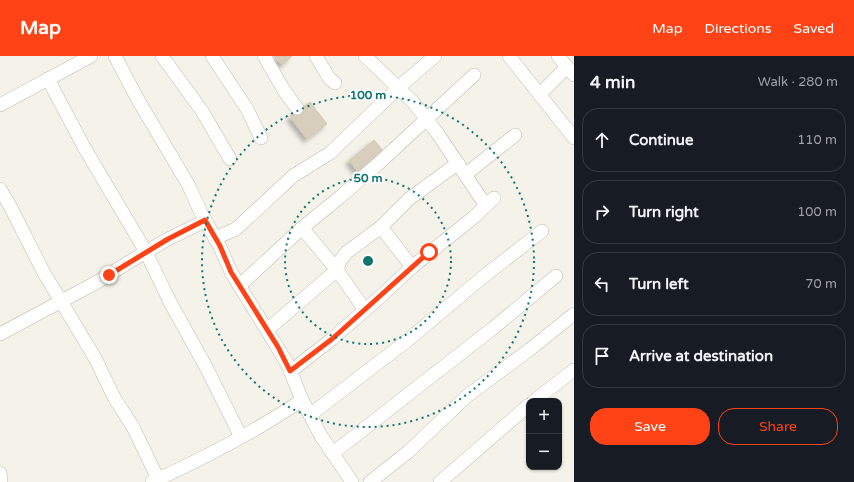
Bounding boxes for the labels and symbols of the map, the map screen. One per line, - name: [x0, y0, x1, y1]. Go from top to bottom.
- text: 100 m: [350, 88, 386, 102]
- text: 50 m: [353, 171, 383, 185]
- route start: [420, 243, 438, 261]
- centre of rings: [361, 254, 375, 268]
- route end: [100, 266, 118, 284]

